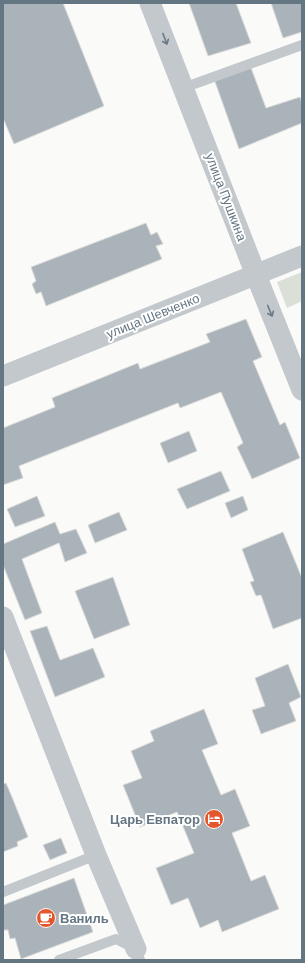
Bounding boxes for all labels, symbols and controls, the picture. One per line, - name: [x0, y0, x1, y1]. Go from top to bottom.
- one-way arrow: [161, 33, 169, 45]
- street label: улица Пушкина: [201, 151, 251, 244]
- street label: улица Шевченко: [104, 290, 202, 342]
- one-way arrow: [267, 304, 275, 316]
- hotel icon: Царь Евпатор: [203, 808, 225, 830]
- place label: Царь Евпатор: [110, 811, 200, 828]
- cafe icon: Ваниль: [35, 907, 57, 929]
- place label: Ваниль: [60, 910, 109, 927]

